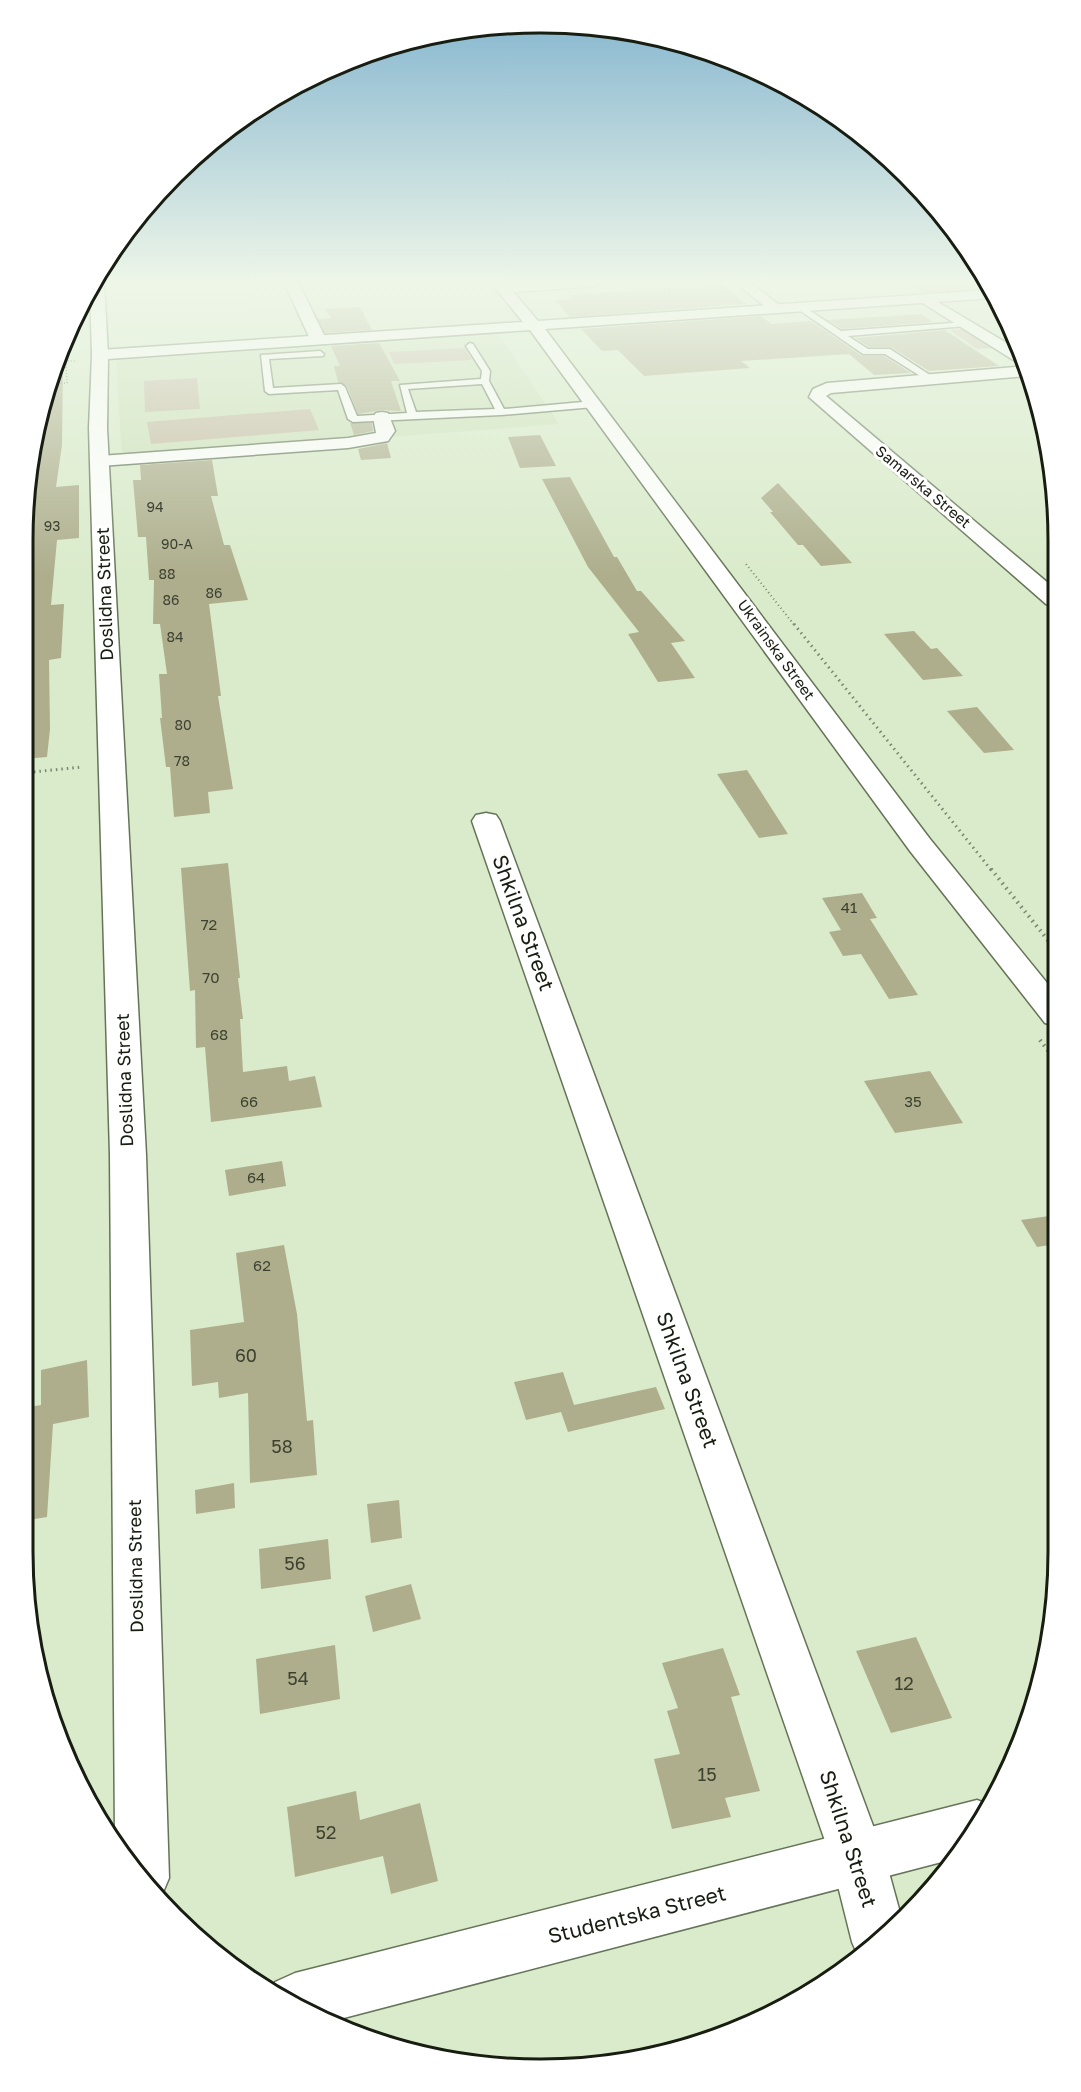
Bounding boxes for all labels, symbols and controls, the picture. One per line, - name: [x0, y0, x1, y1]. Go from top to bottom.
- street label: Samarska Street: [872, 441, 975, 531]
- house number: 94: [146, 498, 164, 515]
- house number: 93: [44, 517, 60, 534]
- street label: Doslidna Street: [91, 527, 117, 661]
- house number: 90-А: [161, 535, 194, 552]
- house number: 88: [158, 565, 176, 582]
- house number: 86: [205, 584, 223, 601]
- house number: 86: [162, 591, 180, 608]
- street label: Ukrainska Street: [734, 596, 819, 703]
- house number: 84: [166, 628, 184, 645]
- house number: 80: [174, 716, 192, 733]
- house number: 78: [174, 752, 190, 769]
- street label: Shkilna Street: [487, 851, 561, 994]
- house number: 41: [841, 898, 857, 916]
- house number: 72: [201, 915, 217, 933]
- house number: 70: [202, 968, 220, 986]
- street label: Doslidna Street: [111, 1013, 137, 1147]
- house number: 68: [210, 1025, 228, 1043]
- house number: 66: [240, 1092, 258, 1110]
- house number: 35: [904, 1092, 922, 1110]
- house number: 64: [247, 1168, 265, 1186]
- house number: 62: [253, 1256, 271, 1274]
- street label: Shkilna Street: [651, 1308, 725, 1451]
- house number: 60: [235, 1344, 257, 1366]
- house number: 58: [271, 1435, 293, 1457]
- street label: Doslidna Street: [123, 1499, 147, 1633]
- house number: 56: [284, 1552, 306, 1574]
- house number: 54: [287, 1667, 309, 1689]
- house number: 12: [894, 1672, 914, 1694]
- house number: 15: [697, 1763, 717, 1785]
- street label: Shkilna Street: [815, 1767, 883, 1911]
- house number: 52: [316, 1821, 336, 1843]
- street label: Studentska Street: [545, 1879, 728, 1949]

